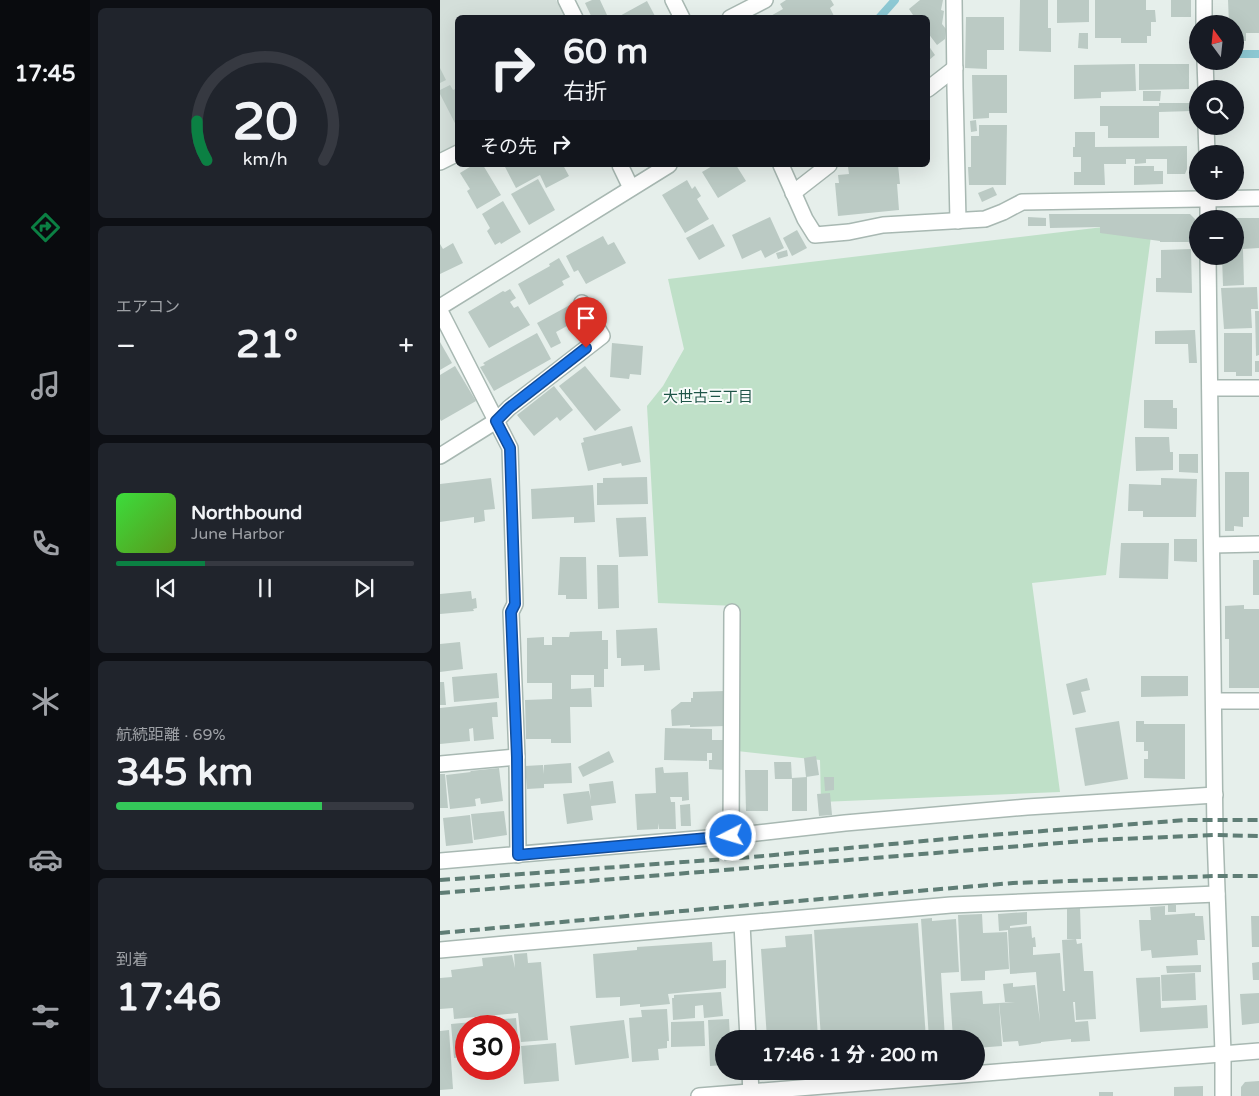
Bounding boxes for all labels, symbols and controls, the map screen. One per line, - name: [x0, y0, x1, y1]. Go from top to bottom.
- north arrow: [1189, 15, 1244, 70]
- map controls: [1189, 15, 1244, 265]
- text: 60 m: [563, 31, 648, 73]
- icon: right: [480, 35, 545, 100]
- text: 17:45: [15, 61, 75, 87]
- text: 右折: [563, 79, 607, 105]
- button: search: [1189, 80, 1244, 135]
- text: 20: [232, 91, 298, 154]
- icon: right: [547, 130, 575, 158]
- text: その先: [480, 136, 537, 158]
- button: +: [1189, 145, 1244, 200]
- text: km/h: [243, 149, 287, 170]
- icon: directions: [28, 210, 63, 245]
- button: −: [1189, 210, 1244, 265]
- text: エアコン: [116, 297, 180, 317]
- pin: [565, 297, 607, 348]
- icon: arrive: [572, 304, 600, 332]
- text: 21°: [236, 322, 298, 368]
- text: −: [116, 329, 136, 363]
- text: +: [398, 329, 414, 363]
- icon: music: [28, 368, 63, 403]
- district label: 大世古三丁目: [663, 388, 753, 406]
- text: Northbound: [191, 502, 302, 524]
- text: June Harbor: [191, 524, 284, 544]
- icon: phone: [28, 526, 63, 561]
- icon: previous: [152, 574, 180, 602]
- icon: pause: [251, 574, 279, 602]
- icon: next: [350, 574, 378, 602]
- icon: climate: [28, 684, 63, 719]
- text: 航続距離 · 69%: [116, 725, 226, 745]
- text: 345 km: [116, 750, 253, 796]
- position arrow: [704, 809, 756, 861]
- icon: car: [28, 842, 63, 877]
- text: 到着: [116, 950, 148, 970]
- text: 17:46: [116, 975, 221, 1021]
- icon: filters: [28, 999, 63, 1034]
- speed limit sign: 30: [455, 1015, 520, 1080]
- text: 17:46 · 1 分 · 200 m: [762, 1044, 938, 1066]

